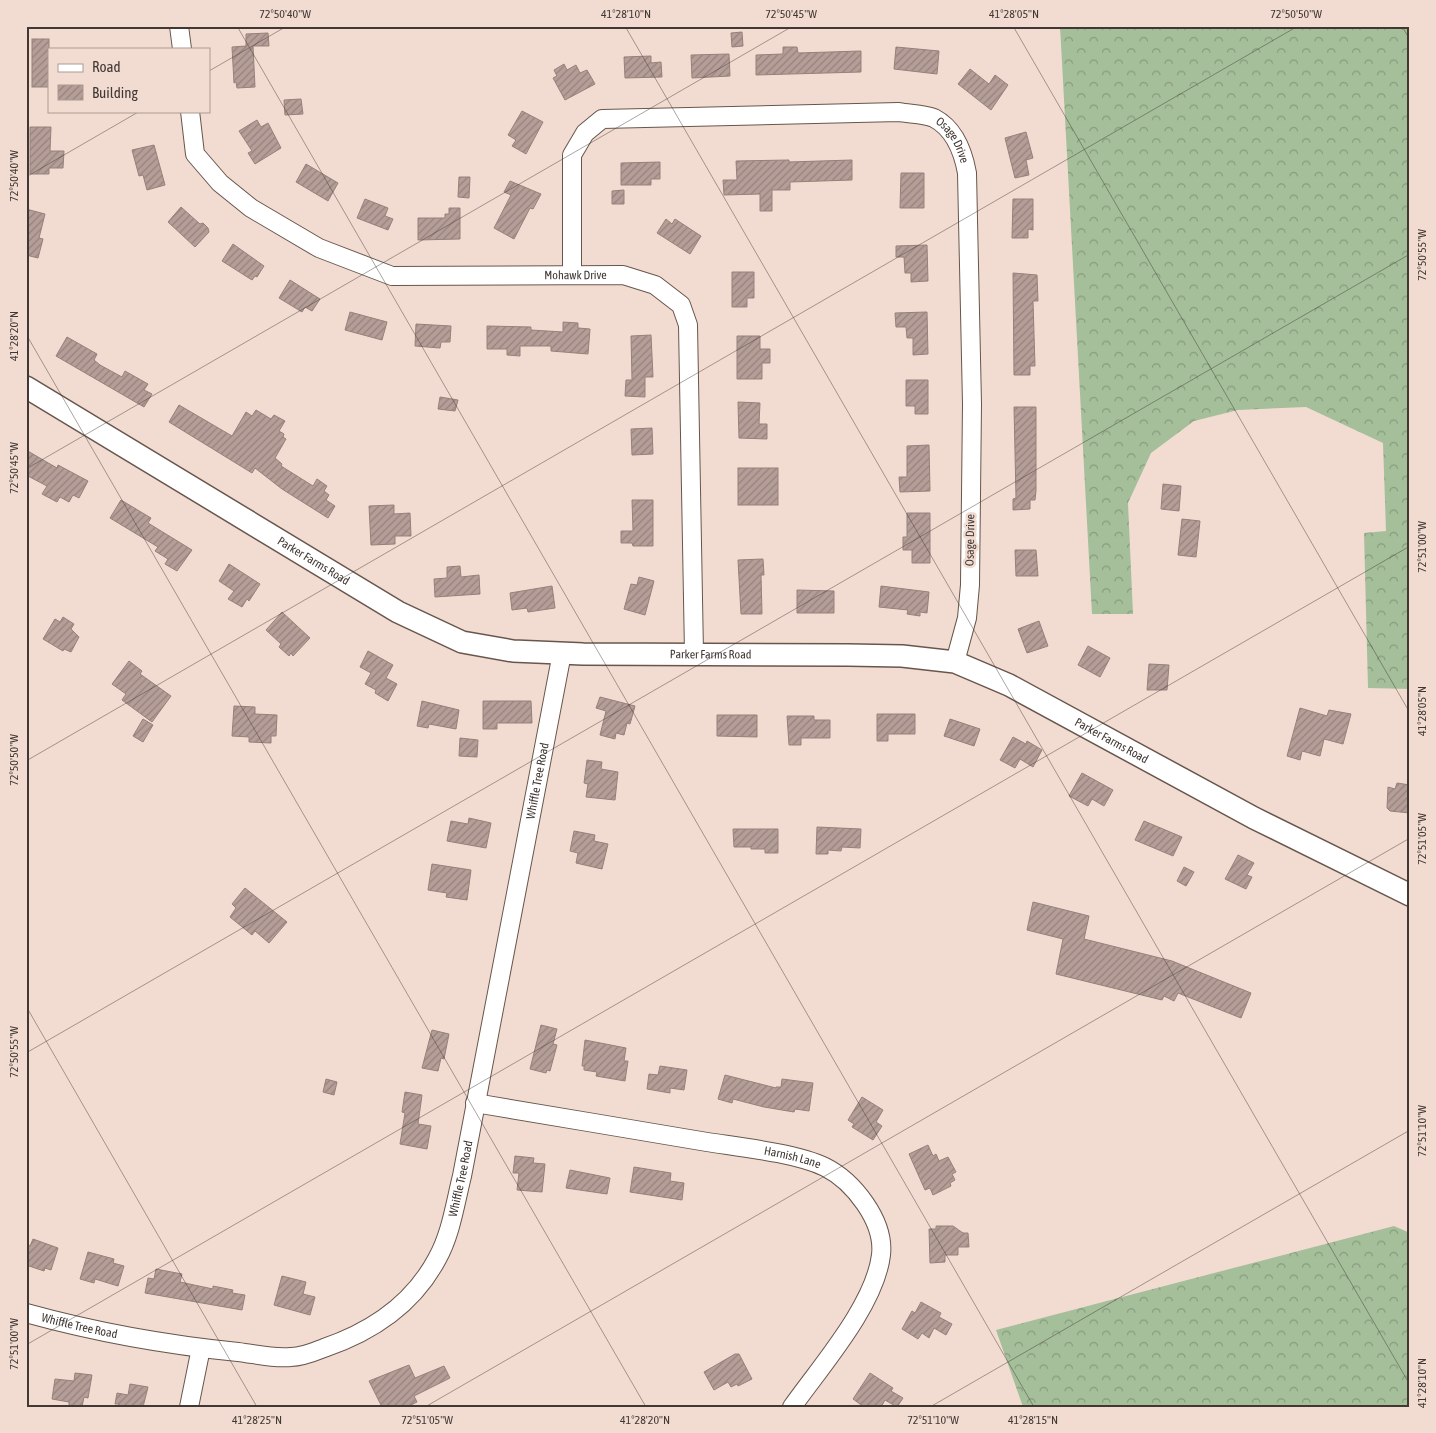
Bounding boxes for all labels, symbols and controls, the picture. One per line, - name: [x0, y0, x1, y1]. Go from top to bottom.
- text: 72°50'40"W: [259, 7, 311, 21]
- text: 41°28'10"N: [601, 7, 651, 21]
- text: 72°50'45"W: [765, 7, 817, 21]
- text: 41°28'05"N: [989, 7, 1039, 21]
- text: 72°50'50"W: [1270, 7, 1322, 21]
- legend: [48, 48, 210, 112]
- text: Road: [92, 58, 121, 75]
- text: Building: [92, 84, 138, 101]
- street label: Osage Drive: [933, 114, 972, 164]
- text: 72°50'40"W: [7, 150, 21, 202]
- text: 72°50'55"W: [1415, 229, 1429, 281]
- street label: Mohawk Drive: [544, 268, 607, 282]
- text: 41°28'20"N: [7, 311, 21, 361]
- text: 72°50'45"W: [7, 442, 21, 494]
- street label: Osage Drive: [963, 514, 977, 566]
- text: 72°51'00"W: [1415, 521, 1429, 573]
- street label: Parker Farms Road: [275, 534, 352, 588]
- street label: Parker Farms Road: [670, 647, 752, 662]
- text: 41°28'05"N: [1415, 686, 1429, 736]
- street label: Parker Farms Road: [1072, 715, 1151, 766]
- text: 72°50'50"W: [7, 734, 21, 786]
- street label: Whiffle Tree Road: [523, 742, 552, 820]
- text: 72°51'05"W: [1415, 813, 1429, 865]
- text: 72°50'55"W: [7, 1026, 21, 1078]
- text: 72°51'10"W: [1415, 1105, 1429, 1157]
- street label: Whiffle Tree Road: [446, 1139, 476, 1218]
- street label: Harnish Lane: [763, 1144, 823, 1171]
- street label: Whiffle Tree Road: [40, 1310, 119, 1341]
- text: 72°51'00"W: [7, 1318, 21, 1370]
- text: 41°28'10"N: [1415, 1358, 1429, 1408]
- text: 41°28'25"N: [232, 1413, 282, 1427]
- text: 72°51'05"W: [401, 1413, 453, 1427]
- text: 41°28'20"N: [620, 1413, 670, 1427]
- text: 72°51'10"W: [907, 1413, 959, 1427]
- text: 41°28'15"N: [1008, 1413, 1058, 1427]

